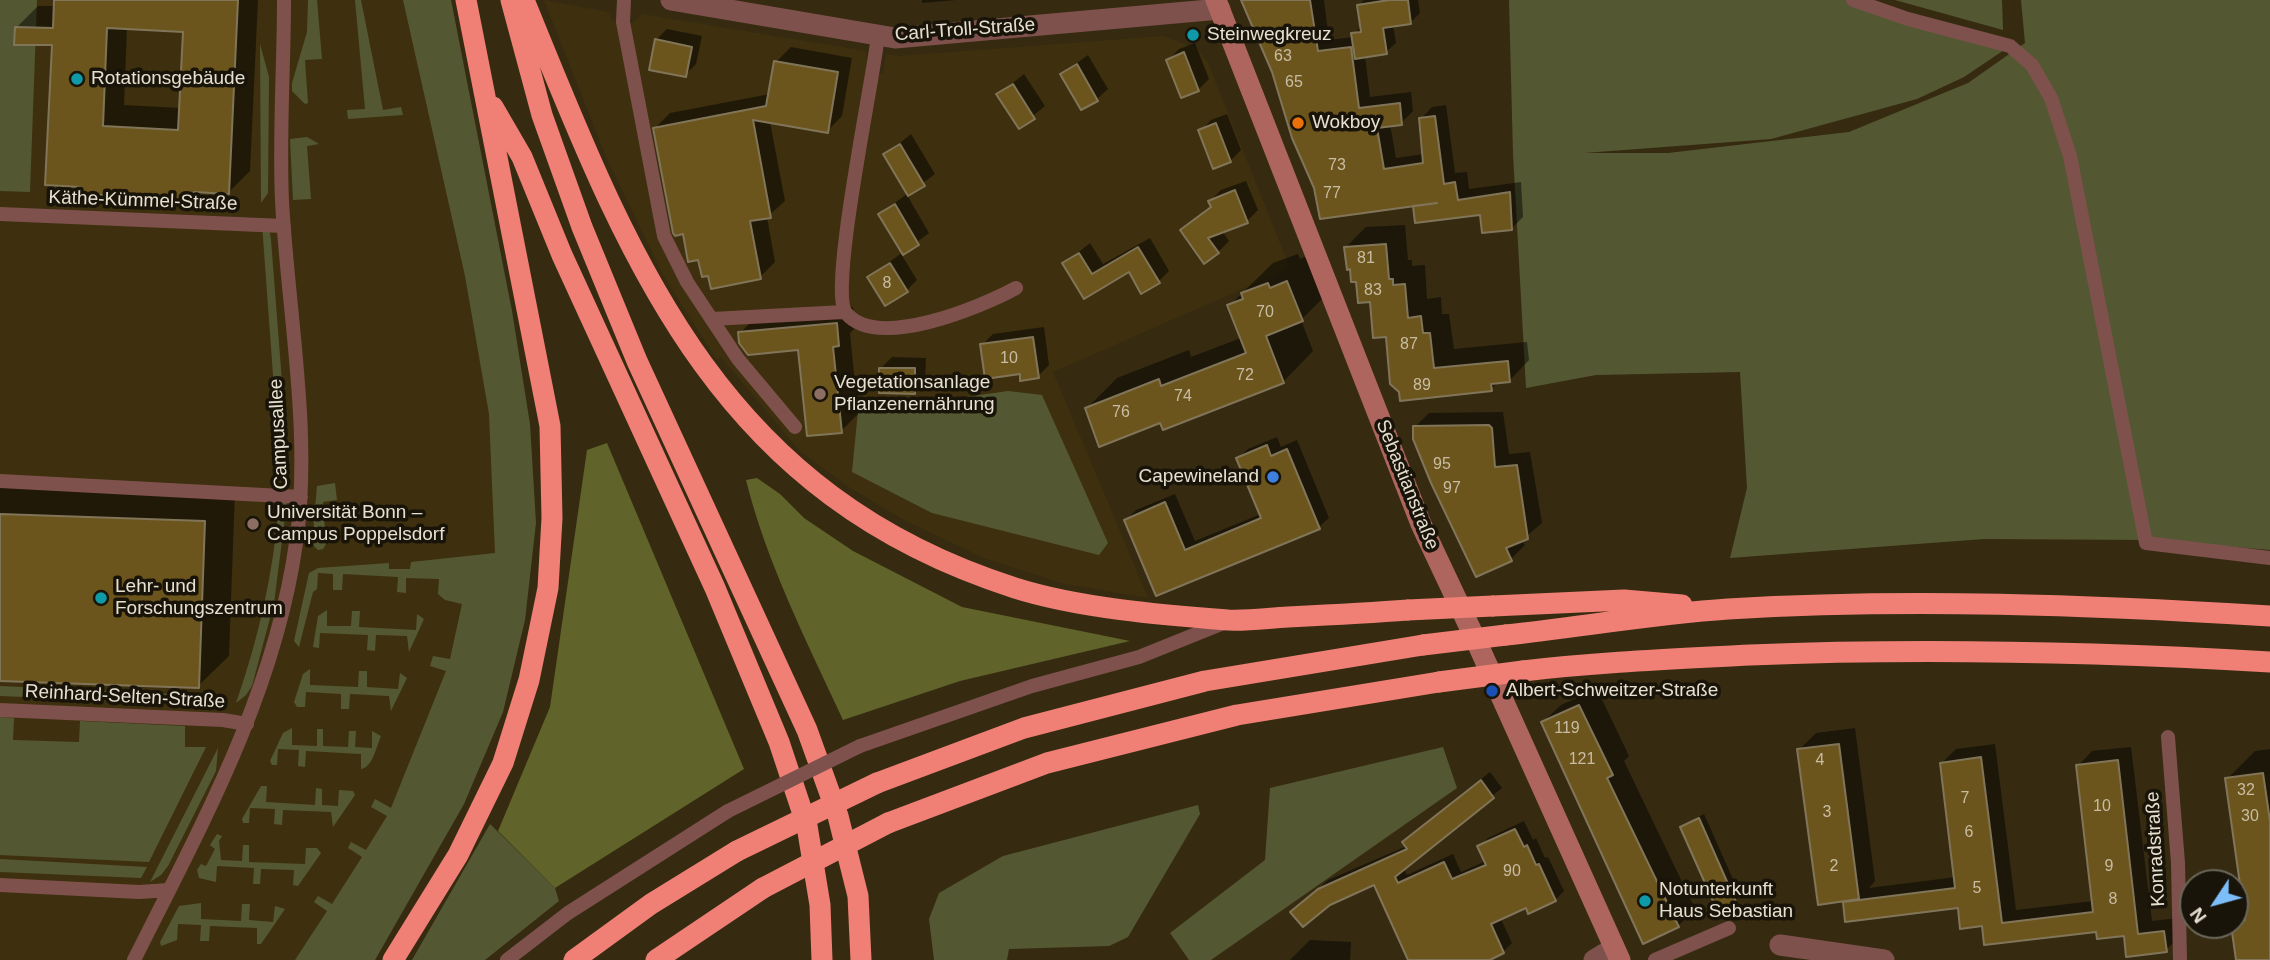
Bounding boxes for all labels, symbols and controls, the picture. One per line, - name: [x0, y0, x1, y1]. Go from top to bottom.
- street label: Carl-Troll-Straße: [894, 14, 1036, 46]
- place label: Steinwegkreuz: [1207, 24, 1332, 46]
- marker: Steinwegkreuz: [1185, 27, 1201, 43]
- house number: 63: [1274, 47, 1292, 67]
- place label: Rotationsgebäude: [91, 68, 245, 90]
- marker: Rotationsgebäude: [69, 71, 85, 87]
- house number: 65: [1285, 73, 1303, 93]
- place label: Wokboy: [1312, 112, 1380, 134]
- marker: Wokboy: [1290, 115, 1306, 131]
- house number: 73: [1328, 156, 1346, 176]
- house number: 77: [1323, 184, 1341, 204]
- street label: Käthe-Kümmel-Straße: [48, 186, 238, 216]
- house number: 81: [1357, 249, 1375, 269]
- house number: 8: [883, 274, 891, 294]
- house number: 83: [1364, 281, 1382, 301]
- house number: 70: [1256, 303, 1274, 323]
- house number: 87: [1400, 335, 1418, 355]
- house number: 10: [1000, 349, 1018, 369]
- house number: 72: [1236, 366, 1254, 386]
- place label: Vegetationsanlage Pflanzenernährung: [834, 372, 995, 416]
- house number: 89: [1413, 376, 1431, 396]
- street label: Campusallee: [265, 378, 293, 490]
- marker: Vegetationsanlage Pflanzenernährung: [812, 386, 828, 402]
- house number: 74: [1174, 387, 1192, 407]
- house number: 76: [1112, 403, 1130, 423]
- street label: Sebastianstraße: [1371, 417, 1443, 553]
- house number: 95: [1433, 455, 1451, 475]
- place label: Capewineland: [1139, 466, 1259, 488]
- marker: Capewineland: [1265, 469, 1281, 485]
- house number: 97: [1443, 479, 1461, 499]
- place label: Universität Bonn – Campus Poppelsdorf: [267, 502, 444, 546]
- marker: Universität Bonn – Campus Poppelsdorf: [245, 516, 261, 532]
- place label: Lehr- und Forschungszentrum: [115, 576, 283, 620]
- marker: Lehr- und Forschungszentrum: [93, 590, 109, 606]
- street label: Reinhard-Selten-Straße: [24, 680, 226, 714]
- place label: Albert-Schweitzer-Straße: [1506, 680, 1718, 702]
- marker: Albert-Schweitzer-Straße: [1484, 683, 1500, 699]
- house number: 119: [1554, 719, 1580, 739]
- house number: 121: [1569, 750, 1595, 770]
- house number: 4: [1816, 751, 1824, 771]
- house number: 32: [2237, 781, 2255, 801]
- house number: 7: [1961, 789, 1969, 809]
- street label: Konradstraße: [2142, 791, 2170, 907]
- house number: 10: [2093, 797, 2111, 817]
- house number: 3: [1823, 803, 1831, 823]
- house number: 30: [2241, 807, 2259, 827]
- house number: 6: [1965, 823, 1973, 843]
- house number: 2: [1830, 857, 1838, 877]
- house number: 9: [2105, 857, 2113, 877]
- house number: 90: [1503, 862, 1521, 882]
- north arrow: [2179, 869, 2249, 939]
- place label: Notunterkunft Haus Sebastian: [1659, 879, 1793, 923]
- house number: 5: [1973, 879, 1981, 899]
- house number: 8: [2109, 890, 2117, 910]
- marker: Notunterkunft Haus Sebastian: [1637, 893, 1653, 909]
- text: N: [2186, 904, 2211, 927]

